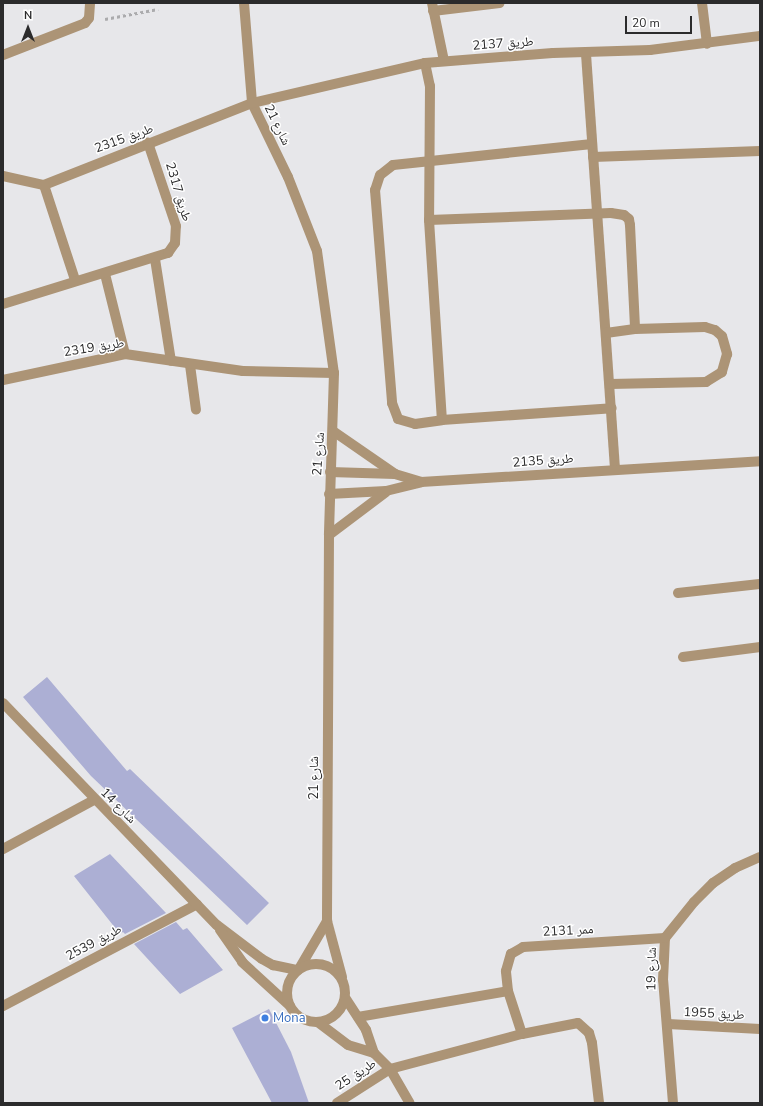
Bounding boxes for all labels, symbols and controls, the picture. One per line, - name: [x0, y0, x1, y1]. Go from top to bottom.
- north arrow: [8, 8, 48, 48]
- text: N: [24, 8, 32, 23]
- scale bar: [627, 8, 694, 34]
- text: 20 m: [632, 15, 660, 31]
- street label: طريق 2137: [472, 34, 534, 54]
- street label: شارع 21: [260, 102, 294, 148]
- street label: طريق 2315: [93, 121, 155, 157]
- street label: طريق 2317: [162, 160, 194, 224]
- street label: طريق 2319: [63, 336, 125, 360]
- street label: شارع 21: [310, 432, 328, 476]
- street label: طريق 2135: [512, 451, 574, 471]
- street label: شارع 21: [306, 756, 322, 800]
- street label: شارع 14: [97, 785, 139, 827]
- street label: طريق 2539: [63, 922, 125, 964]
- street label: ممر 2131: [542, 922, 594, 940]
- street label: شارع 19: [644, 947, 660, 991]
- street label: طريق 1955: [683, 1005, 745, 1023]
- place label: Mona: [273, 1010, 306, 1026]
- marker: Mona: [260, 1013, 270, 1023]
- street label: طريق 25: [333, 1056, 379, 1094]

